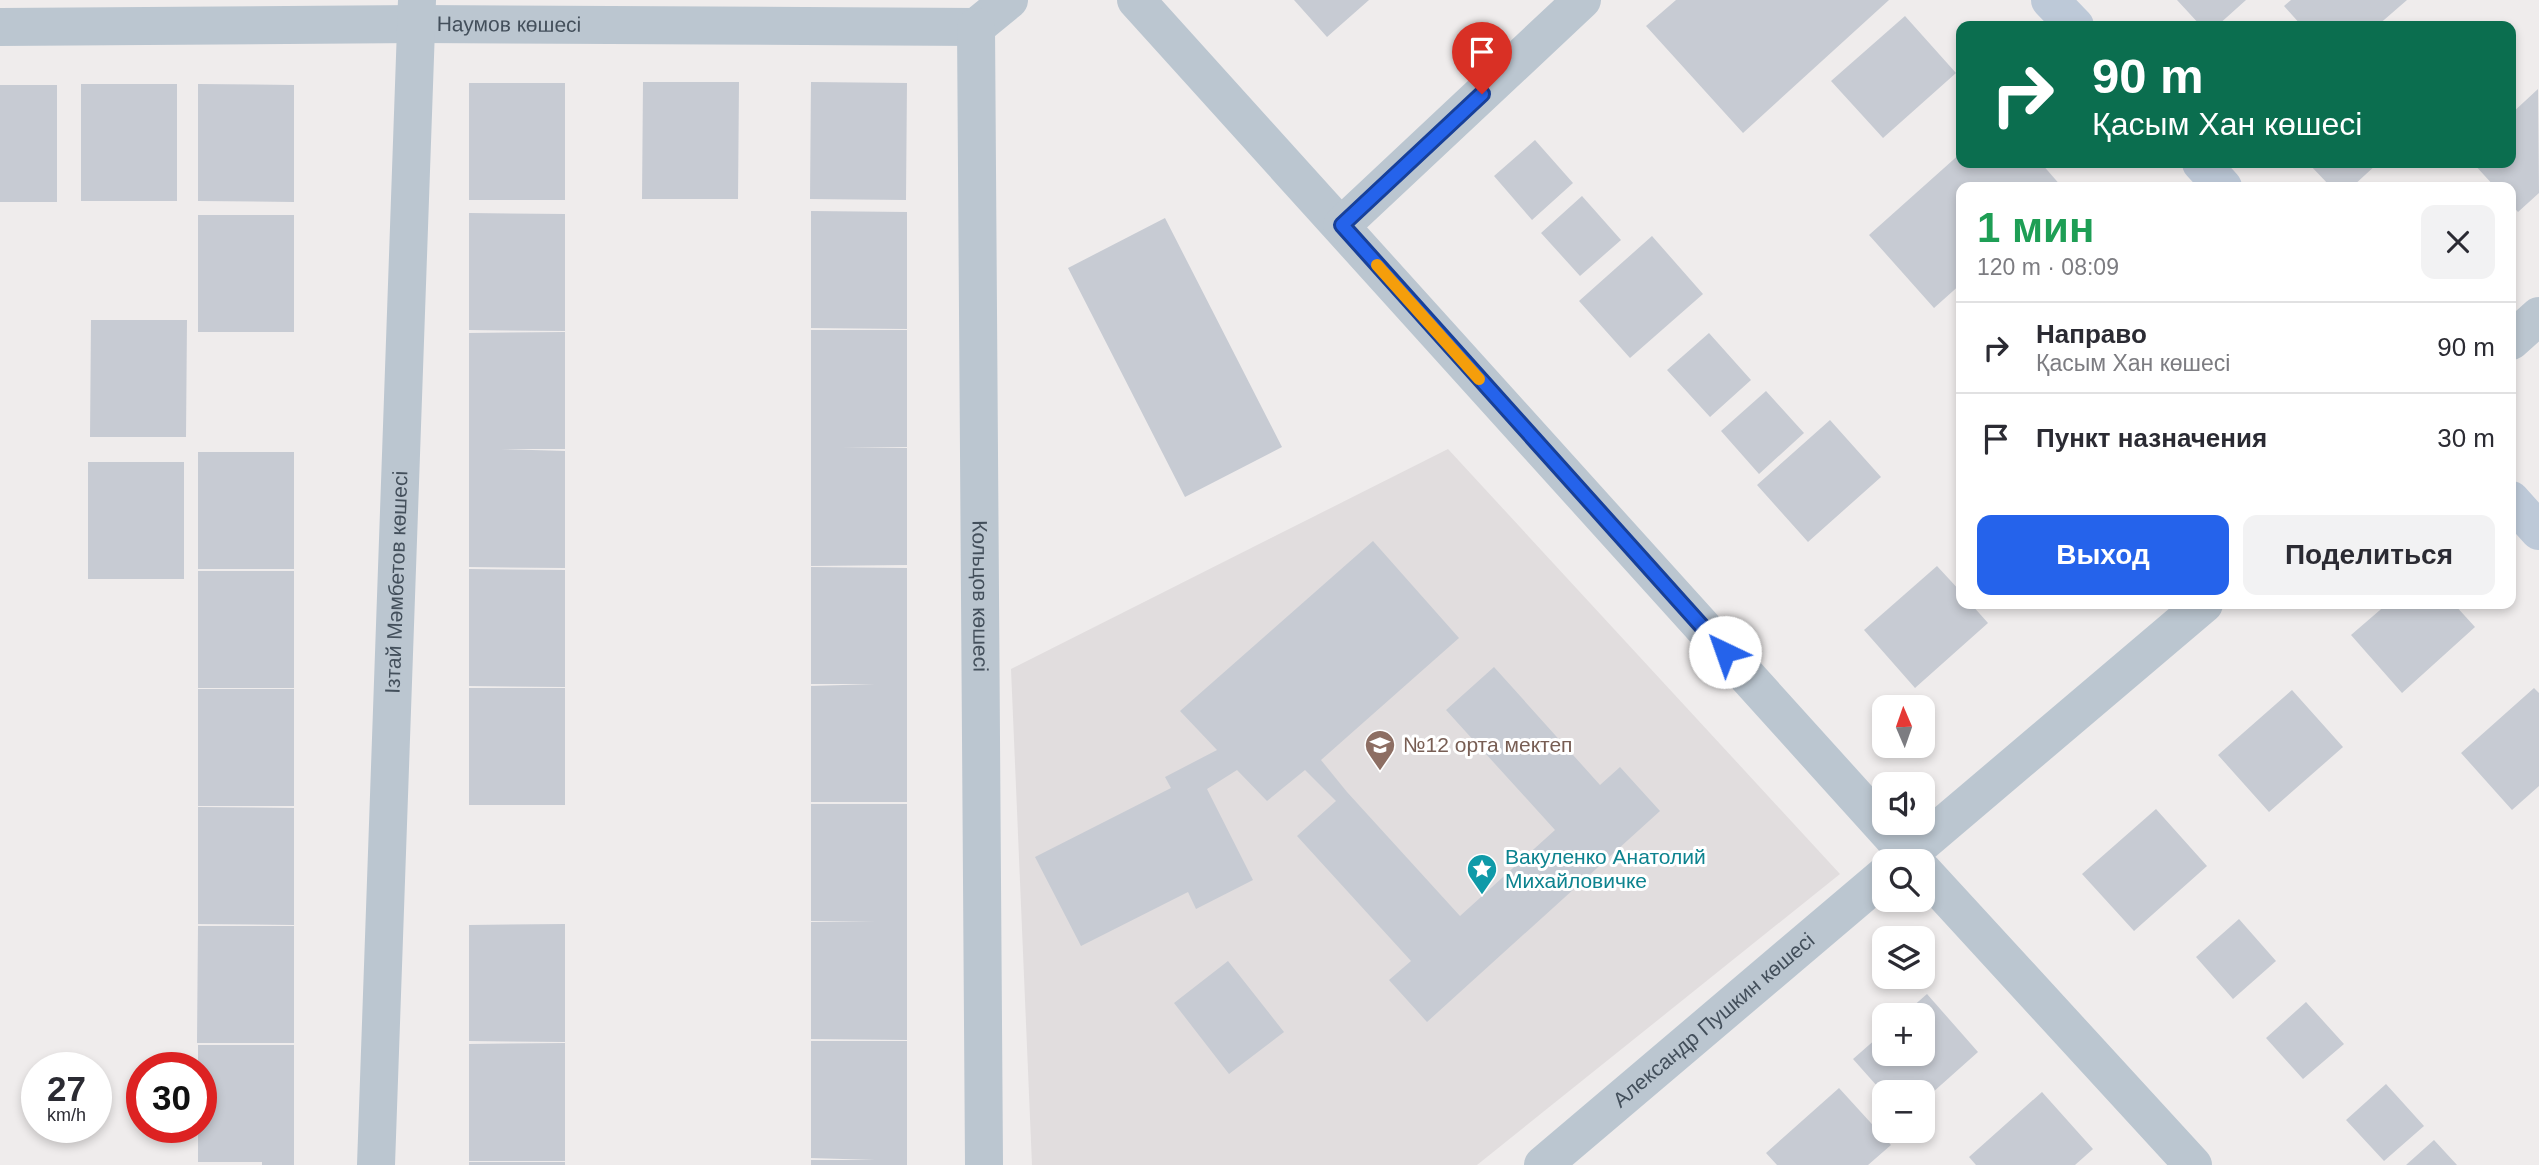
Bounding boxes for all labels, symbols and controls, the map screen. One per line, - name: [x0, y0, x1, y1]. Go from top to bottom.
- street label: Наумов көшесі: [437, 12, 581, 36]
- pin: [1452, 22, 1512, 94]
- icon: arrive: [1463, 33, 1501, 71]
- icon: right: [1977, 49, 2068, 140]
- text: 90 m: [2092, 49, 2204, 103]
- text: Қасым Хан көшесі: [2092, 106, 2362, 142]
- text: 1 мин: [1977, 204, 2094, 251]
- button: close: [2421, 205, 2495, 279]
- text: 120 m · 08:09: [1977, 254, 2119, 280]
- text: Направо: [2036, 319, 2147, 349]
- icon: right: [1977, 329, 2015, 367]
- text: 90 m: [2437, 332, 2495, 362]
- text: Қасым Хан көшесі: [2036, 350, 2230, 376]
- icon: arrive: [1977, 420, 2015, 458]
- text: Пункт назначения: [2036, 423, 2267, 453]
- text: 30 m: [2437, 423, 2495, 453]
- street label: Ізтай Мәмбетов көшесі: [381, 471, 411, 694]
- button: Выход: [1977, 515, 2229, 595]
- button: Поделиться: [2243, 515, 2495, 595]
- street label: Кольцов көшесі: [968, 520, 993, 672]
- position arrow: [1688, 615, 1762, 689]
- north arrow: [1872, 695, 1936, 758]
- map controls: [1872, 695, 1935, 1143]
- school or university icon: №12 орта мектеп: [1363, 728, 1397, 772]
- place label: №12 орта мектеп: [1403, 733, 1573, 756]
- button: sound: [1872, 772, 1935, 835]
- place label: Вакуленко Анатолий Михайловичке: [1505, 845, 1706, 892]
- button: search: [1872, 849, 1935, 912]
- place icon: Вакуленко Анатолий Михайловичке: [1465, 852, 1499, 896]
- button: layers: [1872, 926, 1935, 989]
- street label: Александр Пушкин көшесі: [1608, 928, 1819, 1111]
- button: +: [1872, 1003, 1935, 1066]
- speed limit sign: 30: [126, 1052, 217, 1143]
- text: 27: [47, 1069, 86, 1108]
- button: −: [1872, 1080, 1935, 1143]
- text: km/h: [47, 1105, 86, 1125]

